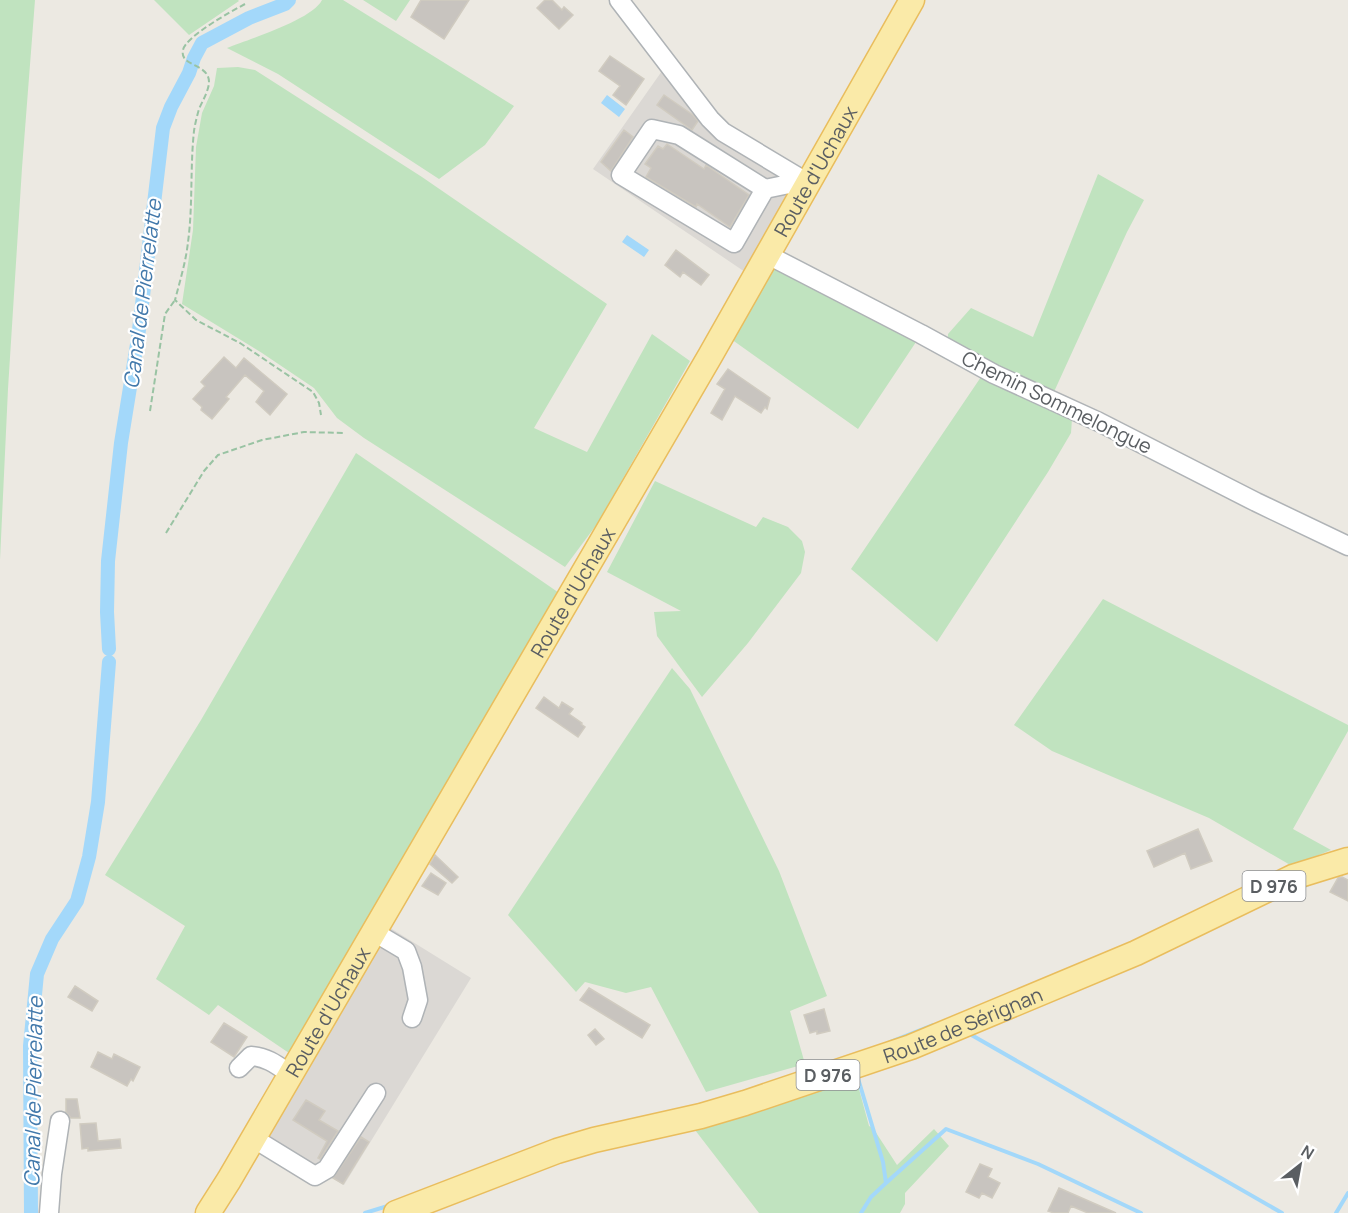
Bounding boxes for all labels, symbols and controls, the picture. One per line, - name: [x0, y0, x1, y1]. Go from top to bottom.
- street label: Route d'Uchaux: [767, 100, 863, 241]
- water label: Canal de Pierrelatte: [117, 196, 168, 390]
- street label: Chemin Sommelongue: [957, 344, 1157, 460]
- street label: Route d'Uchaux: [524, 522, 621, 662]
- road number: D 976: [1242, 871, 1306, 901]
- street label: Route d'Uchaux: [279, 941, 376, 1082]
- street label: Route de Sérignan: [879, 980, 1046, 1069]
- water label: Canal de Pierrelatte: [17, 995, 49, 1187]
- road number: D 976: [796, 1060, 860, 1090]
- north arrow: [1270, 1135, 1330, 1195]
- text: N: [1297, 1140, 1318, 1165]

